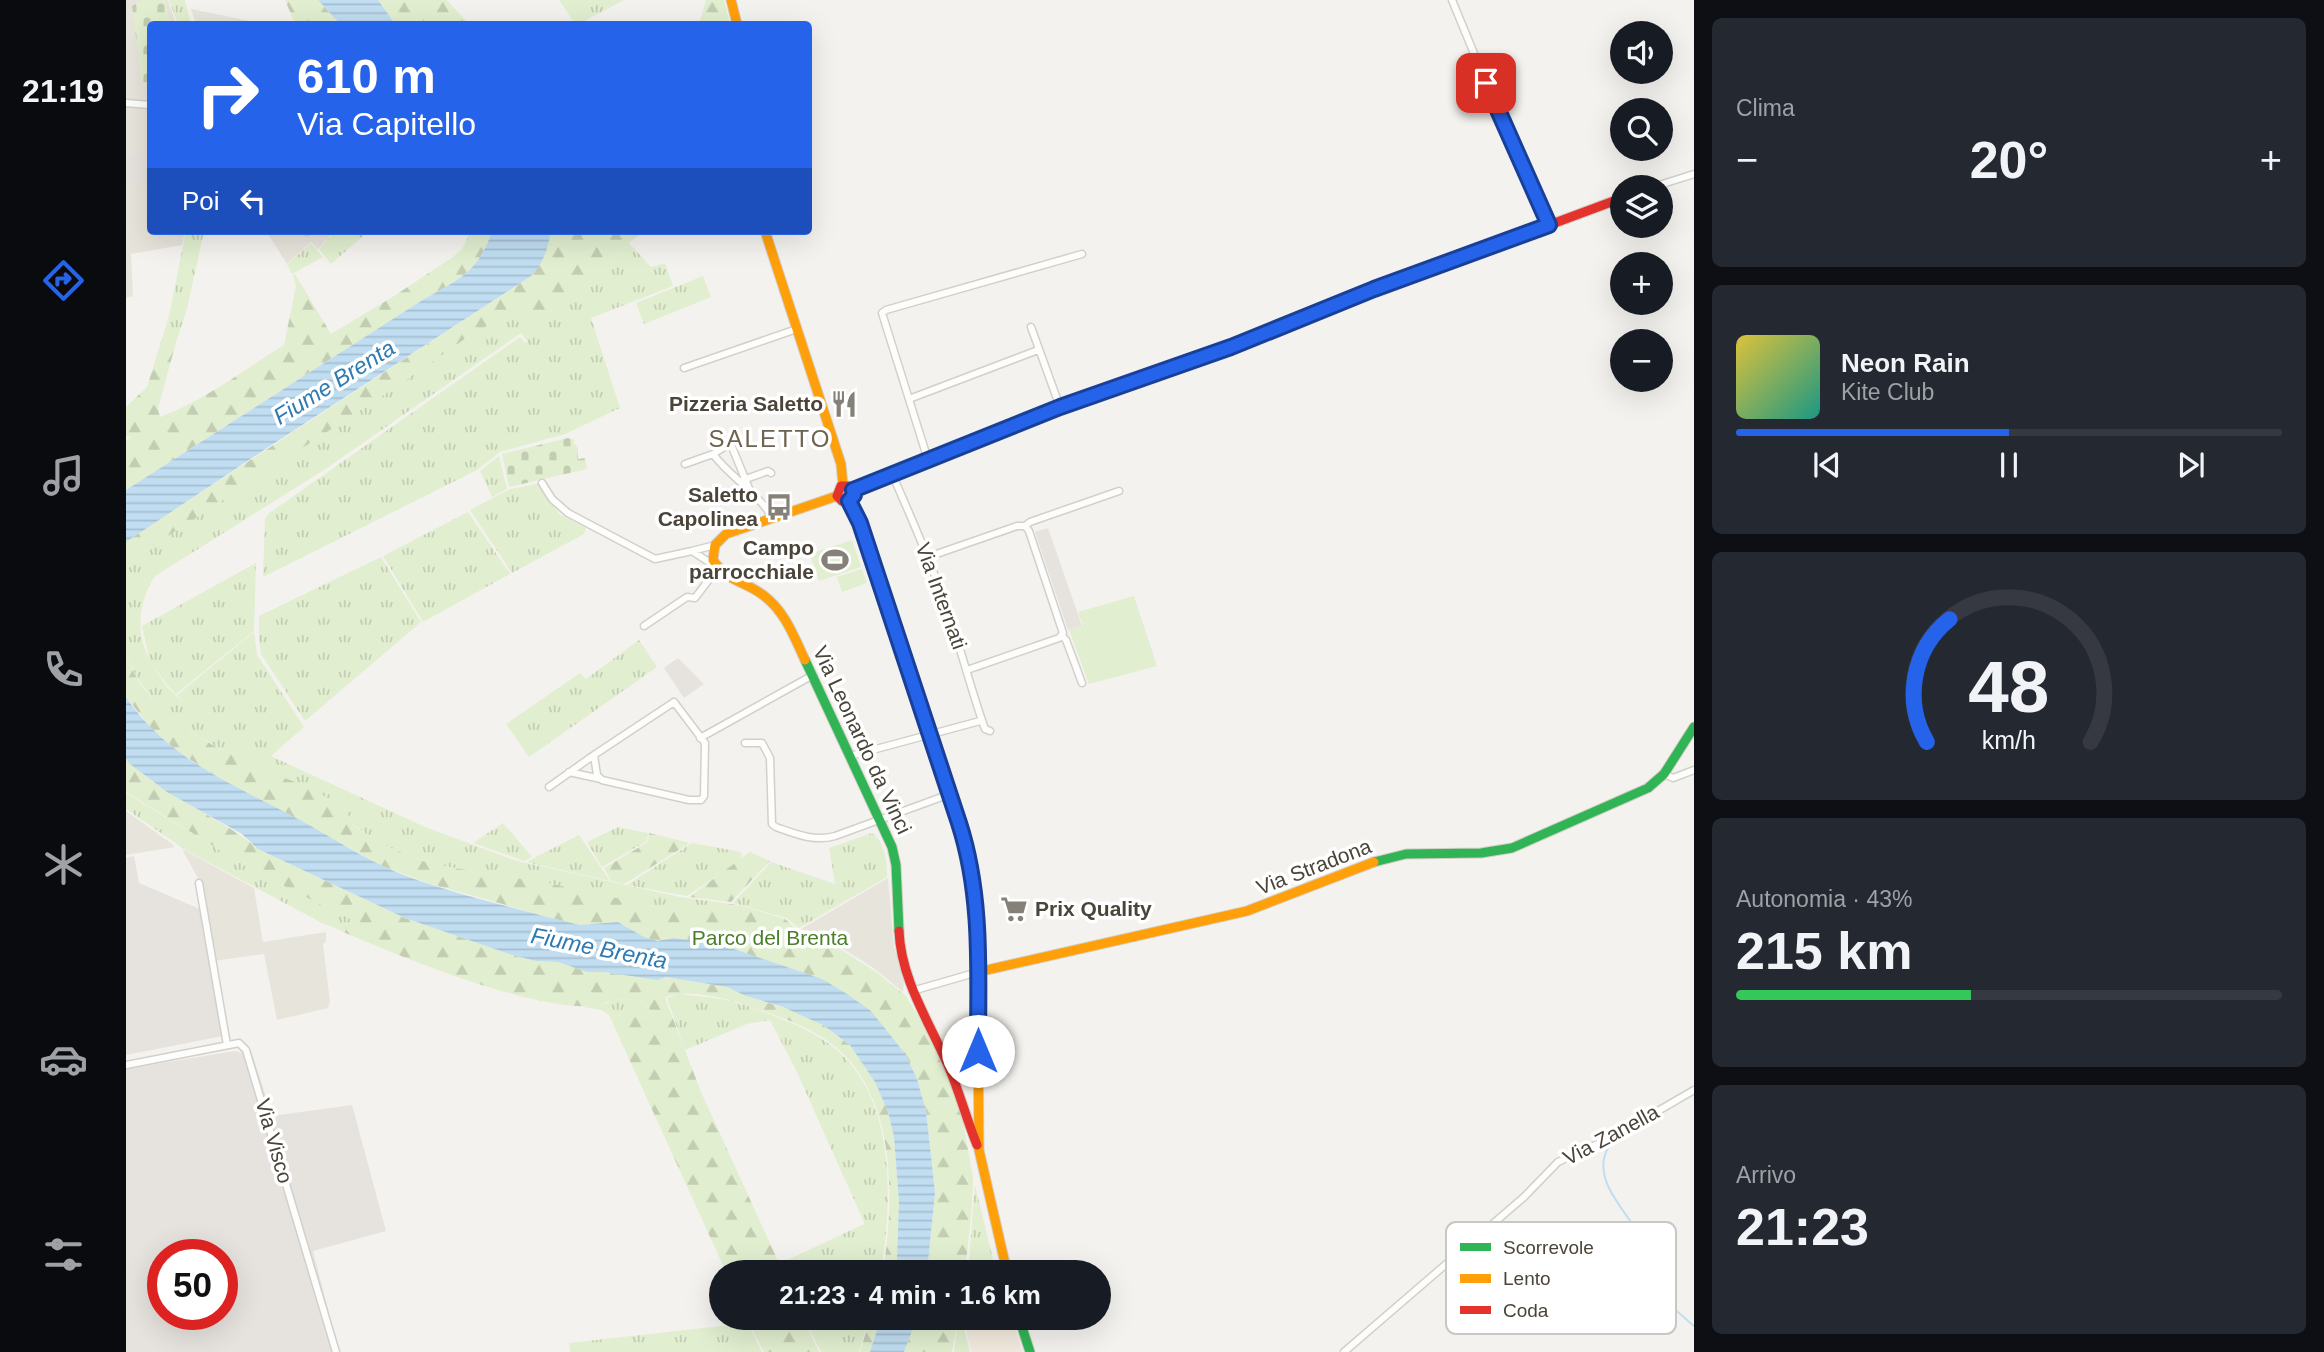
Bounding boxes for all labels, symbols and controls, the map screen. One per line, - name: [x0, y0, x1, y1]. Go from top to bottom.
- map controls: [1610, 21, 1673, 392]
- button: sound: [1610, 21, 1673, 84]
- icon: right: [182, 49, 273, 140]
- text: 610 m: [297, 49, 436, 103]
- pin: [1456, 53, 1516, 113]
- icon: arrive: [1467, 64, 1505, 102]
- text: 21:19: [22, 73, 104, 109]
- text: Clima: [1736, 95, 1795, 121]
- button: search: [1610, 98, 1673, 161]
- text: Via Capitello: [297, 106, 476, 142]
- text: 20°: [1970, 131, 2048, 189]
- text: −: [1736, 139, 1758, 181]
- text: +: [2260, 139, 2282, 181]
- button: layers: [1610, 175, 1673, 238]
- icon: left: [234, 182, 272, 220]
- text: Poi: [182, 186, 220, 216]
- button: +: [1610, 252, 1673, 315]
- icon: directions: [39, 256, 88, 305]
- button: −: [1610, 329, 1673, 392]
- water label: Fiume Brenta: [269, 334, 399, 430]
- text: Neon Rain: [1841, 348, 1970, 378]
- text: Kite Club: [1841, 379, 1934, 405]
- restaurant icon: Pizzeria Saletto: [829, 389, 859, 419]
- place label: Pizzeria Saletto: [669, 392, 823, 415]
- district label: SALETTO: [709, 425, 831, 452]
- icon: previous: [1808, 446, 1846, 484]
- icon: pause: [1990, 446, 2028, 484]
- icon: next: [2172, 446, 2210, 484]
- icon: music: [39, 451, 88, 500]
- place label: Saletto Capolinea: [658, 483, 758, 530]
- bus stop icon: Saletto Capolinea: [764, 492, 794, 522]
- place label: Campo parrocchiale: [689, 536, 814, 583]
- street label: Via Internati: [912, 539, 971, 652]
- sports icon: Campo parrocchiale: [820, 545, 850, 575]
- street label: Via Leonardo da Vinci: [809, 642, 916, 837]
- icon: phone: [39, 645, 88, 694]
- text: 48: [1969, 646, 2049, 727]
- text: km/h: [1982, 726, 2036, 754]
- street label: Via Stradona: [1253, 834, 1375, 899]
- icon: climate: [39, 840, 88, 889]
- text: Autonomia · 43%: [1736, 886, 1912, 912]
- supermarket icon: Prix Quality: [999, 894, 1029, 924]
- place label: Prix Quality: [1035, 897, 1152, 920]
- water label: Fiume Brenta: [529, 922, 669, 974]
- text: 215 km: [1736, 922, 1912, 980]
- park label: Parco del Brenta: [692, 926, 849, 949]
- position arrow: [941, 1014, 1015, 1088]
- icon: car: [39, 1035, 88, 1084]
- street label: Via Visco: [251, 1096, 297, 1186]
- street label: Via Zanella: [1559, 1100, 1663, 1169]
- text: Arrivo: [1736, 1162, 1796, 1188]
- text: 21:23: [1736, 1198, 1869, 1256]
- legend: [1446, 1222, 1676, 1334]
- icon: filters: [39, 1230, 88, 1279]
- text: Scorrevole: [1503, 1237, 1594, 1258]
- speed limit sign: 50: [147, 1239, 238, 1330]
- text: Lento: [1503, 1268, 1551, 1289]
- text: 21:23 · 4 min · 1.6 km: [779, 1280, 1041, 1310]
- text: Coda: [1503, 1300, 1549, 1321]

